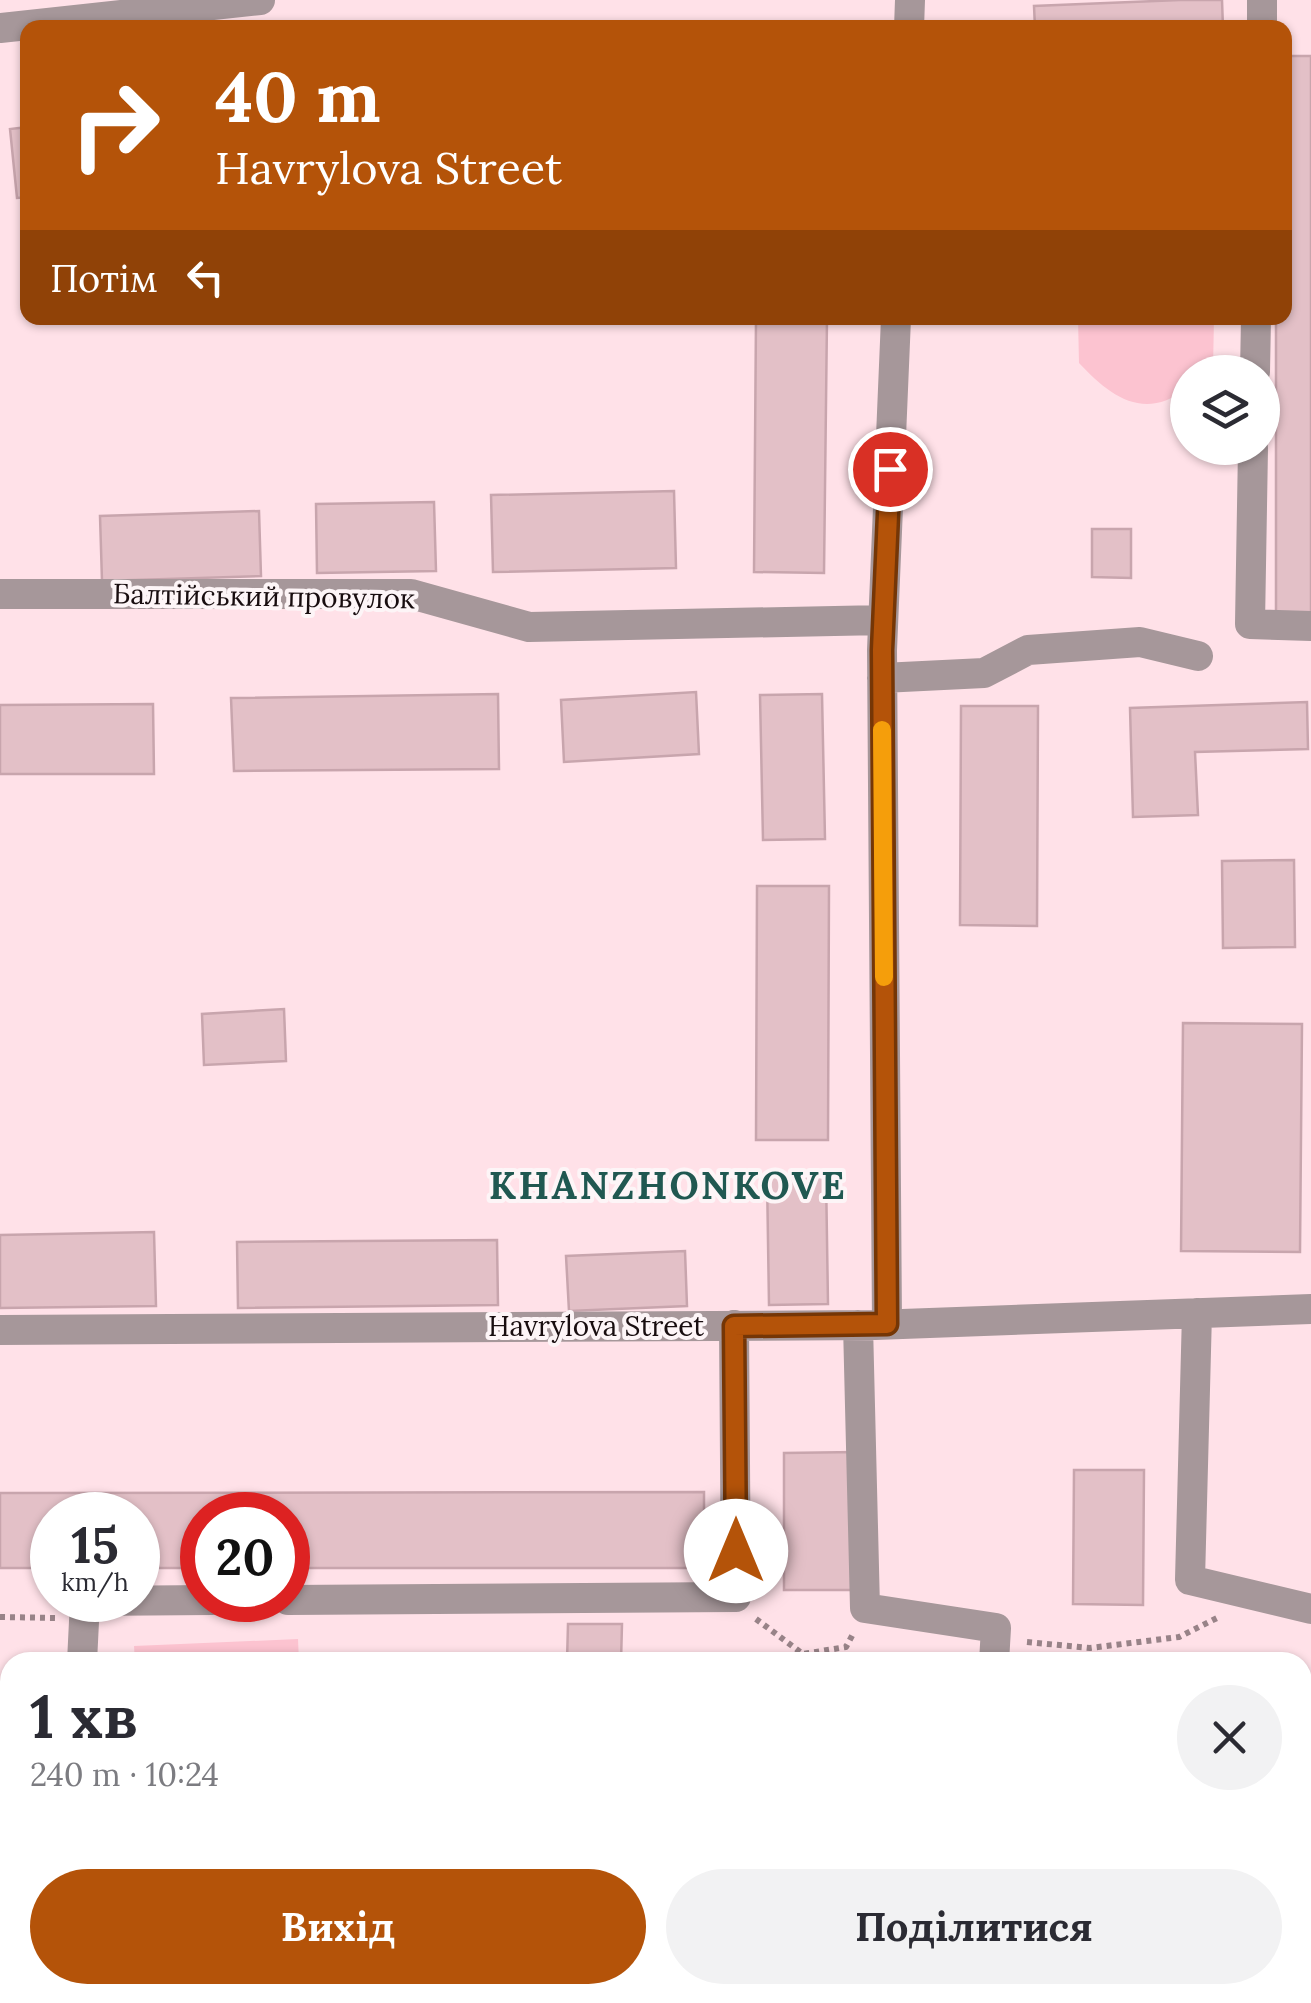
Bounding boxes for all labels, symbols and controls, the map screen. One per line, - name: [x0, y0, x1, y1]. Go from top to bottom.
- text: 40 m: [215, 52, 381, 141]
- icon: right: [50, 60, 180, 190]
- text: Havrylova Street: [215, 139, 562, 196]
- icon: left: [178, 250, 233, 305]
- text: Потім: [50, 254, 158, 302]
- map controls: [1170, 355, 1280, 465]
- button: layers: [1170, 355, 1280, 465]
- pin: [848, 427, 933, 512]
- icon: arrive: [863, 442, 918, 497]
- street label: Балтійський провулок: [113, 575, 415, 617]
- district label: KHANZHONKOVE: [489, 1161, 847, 1209]
- street label: Havrylova Street: [488, 1308, 704, 1344]
- speed limit sign: 20: [180, 1492, 310, 1622]
- position arrow: [684, 1499, 788, 1603]
- text: 15: [71, 1513, 119, 1577]
- text: km/h: [61, 1566, 129, 1598]
- text: 1 хв: [30, 1678, 138, 1754]
- button: close: [1177, 1685, 1282, 1790]
- text: 240 m · 10:24: [30, 1754, 219, 1795]
- button: Вихід: [30, 1869, 646, 1984]
- button: Поділитися: [666, 1869, 1282, 1984]

